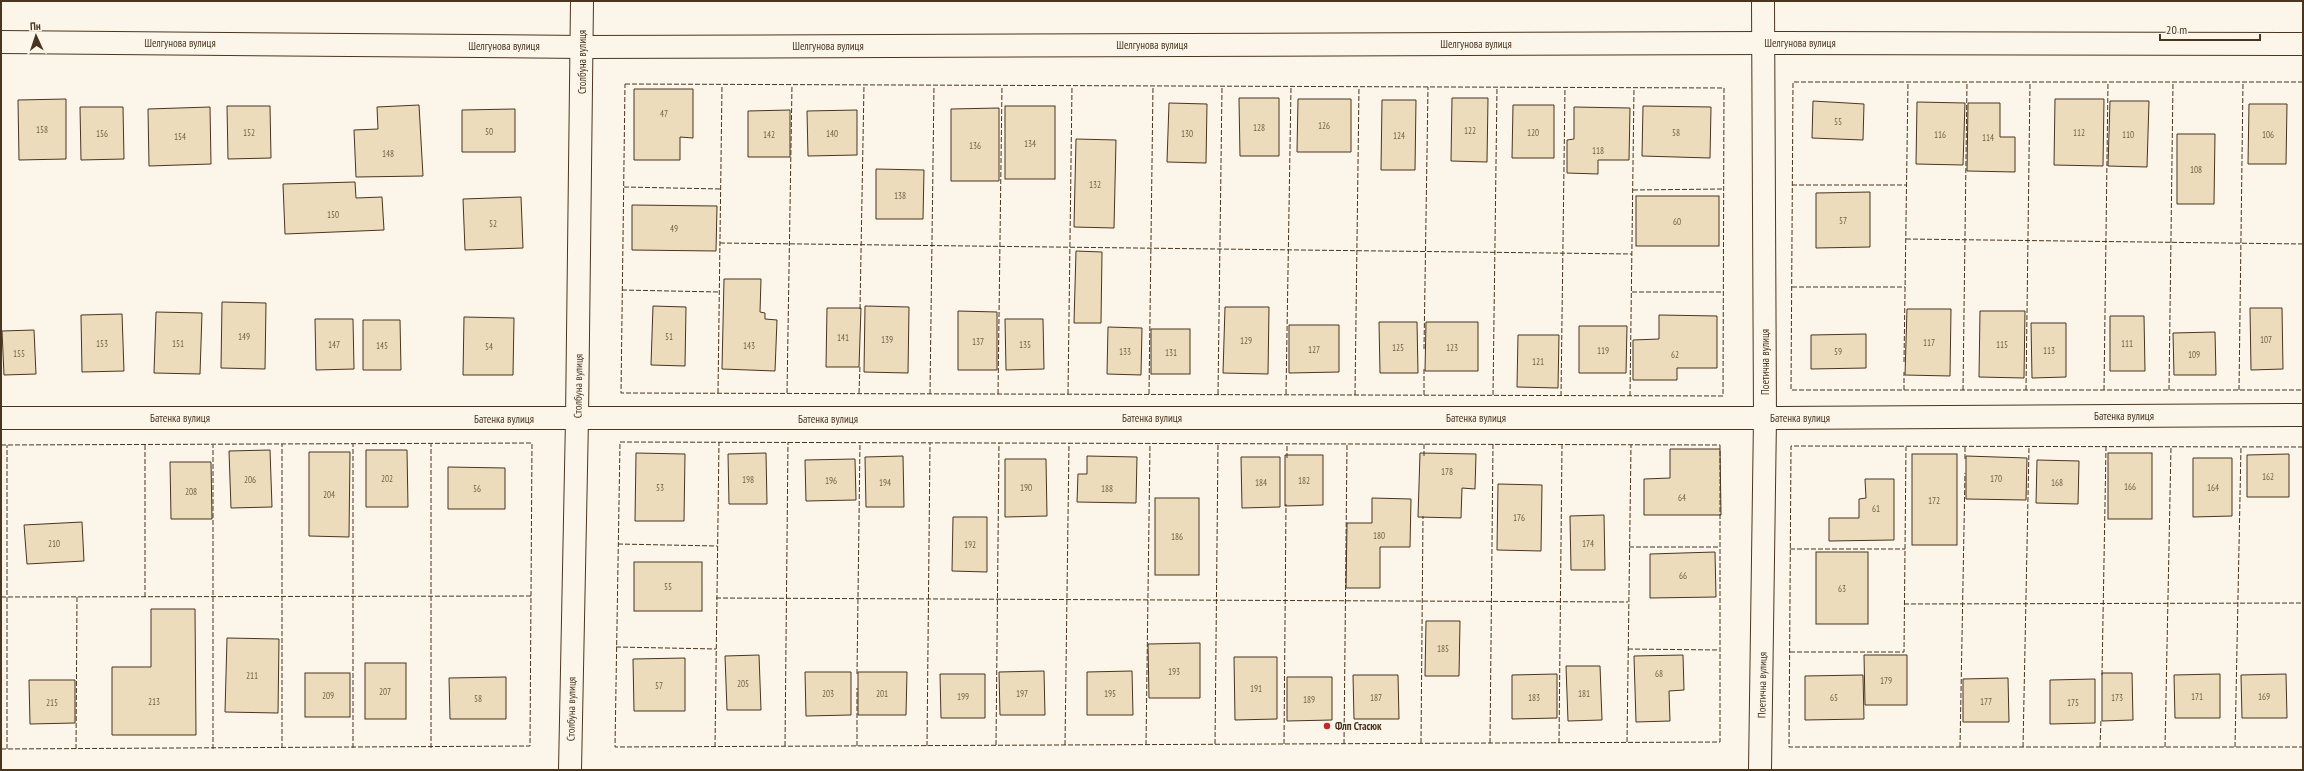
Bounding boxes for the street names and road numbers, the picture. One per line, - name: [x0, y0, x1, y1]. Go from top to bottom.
- street label: Столбуна вулиця: [575, 30, 589, 94]
- street label: Шелгунова вулиця: [144, 36, 216, 50]
- street label: Шелгунова вулиця: [1764, 36, 1836, 50]
- street label: Шелгунова вулиця: [1440, 37, 1512, 51]
- street label: Шелгунова вулиця: [1116, 38, 1188, 52]
- street label: Шелгунова вулиця: [468, 39, 540, 53]
- street label: Шелгунова вулиця: [792, 39, 864, 53]
- street label: Поетична вулиця: [1758, 329, 1772, 395]
- street label: Столбуна вулиця: [570, 354, 586, 418]
- street label: Батенка вулиця: [2094, 409, 2154, 423]
- street label: Батенка вулиця: [150, 411, 210, 425]
- street label: Батенка вулиця: [1122, 411, 1182, 425]
- street label: Батенка вулиця: [1446, 411, 1506, 425]
- street label: Батенка вулиця: [1770, 411, 1830, 425]
- street label: Батенка вулиця: [474, 412, 534, 426]
- street label: Батенка вулиця: [798, 412, 858, 426]
- street label: Поетична вулиця: [1754, 652, 1770, 718]
- street label: Столбуна вулиця: [563, 677, 579, 741]

